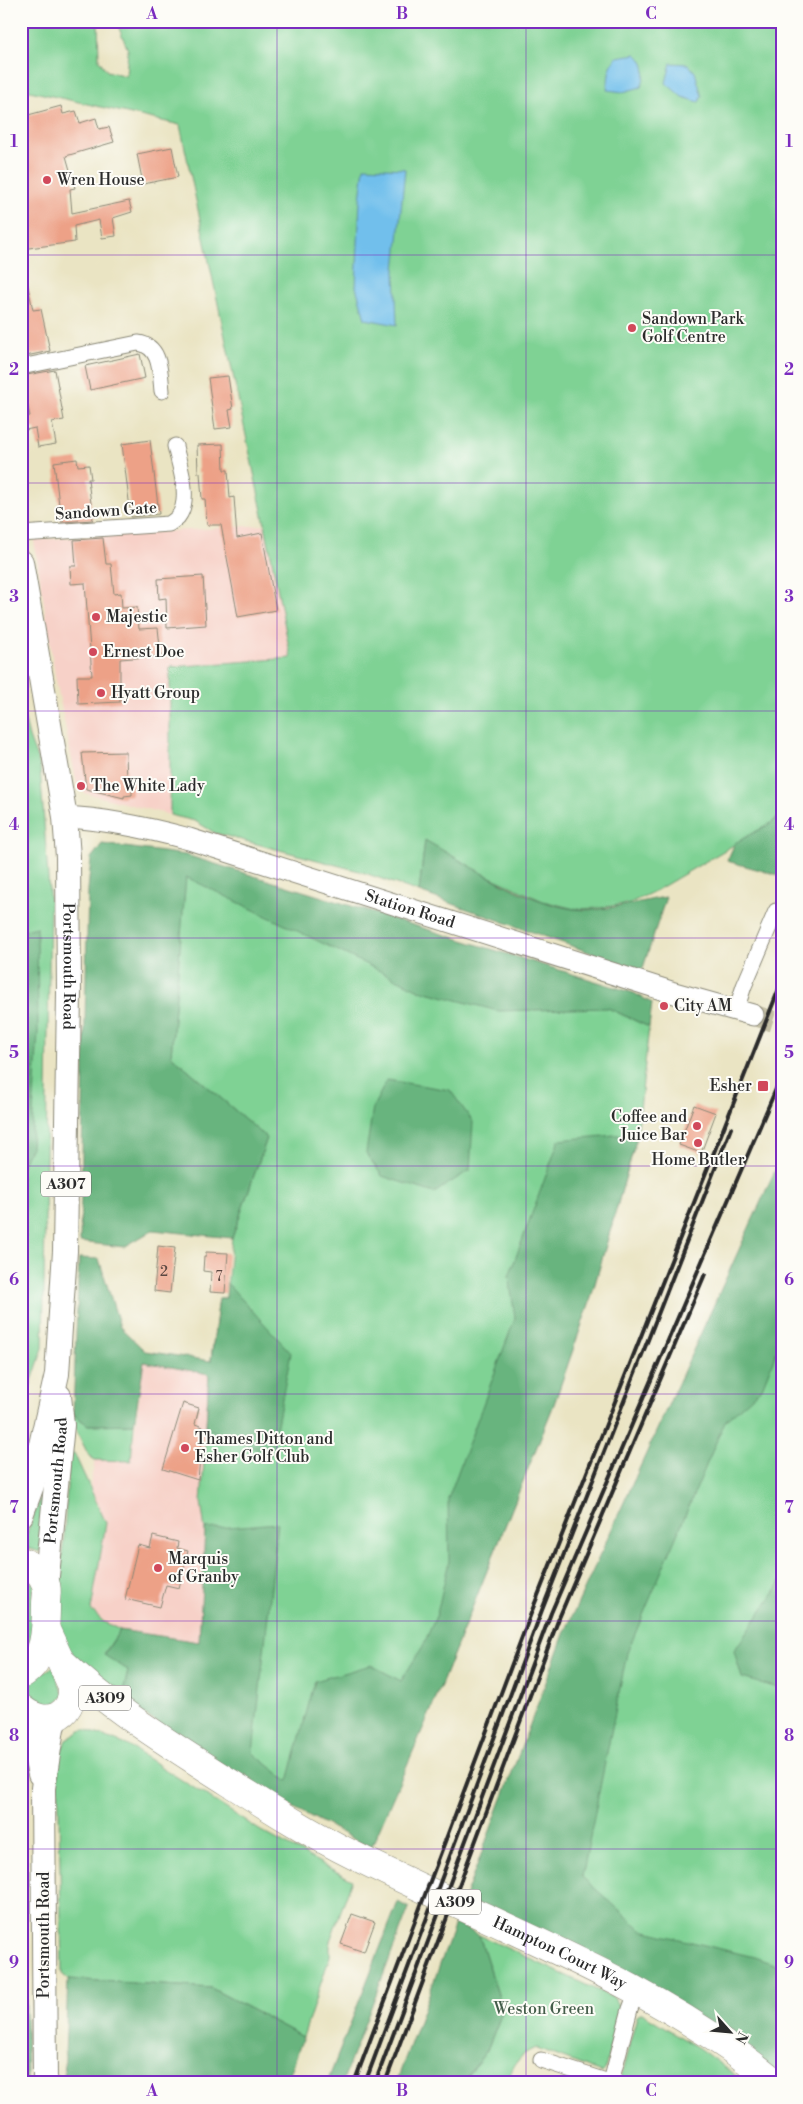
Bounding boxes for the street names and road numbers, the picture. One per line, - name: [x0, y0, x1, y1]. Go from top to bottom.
- street label: Sandown Gate: [54, 497, 158, 525]
- street label: Station Road: [363, 886, 457, 933]
- street label: Portsmouth Road: [58, 903, 79, 1030]
- road number: A307: [41, 1172, 91, 1196]
- street label: Portsmouth Road: [40, 1416, 72, 1545]
- road number: A309: [79, 1686, 131, 1710]
- street label: Portsmouth Road: [34, 1872, 54, 1998]
- road number: A309: [429, 1890, 481, 1914]
- street label: Hampton Court Way: [490, 1912, 630, 1994]

